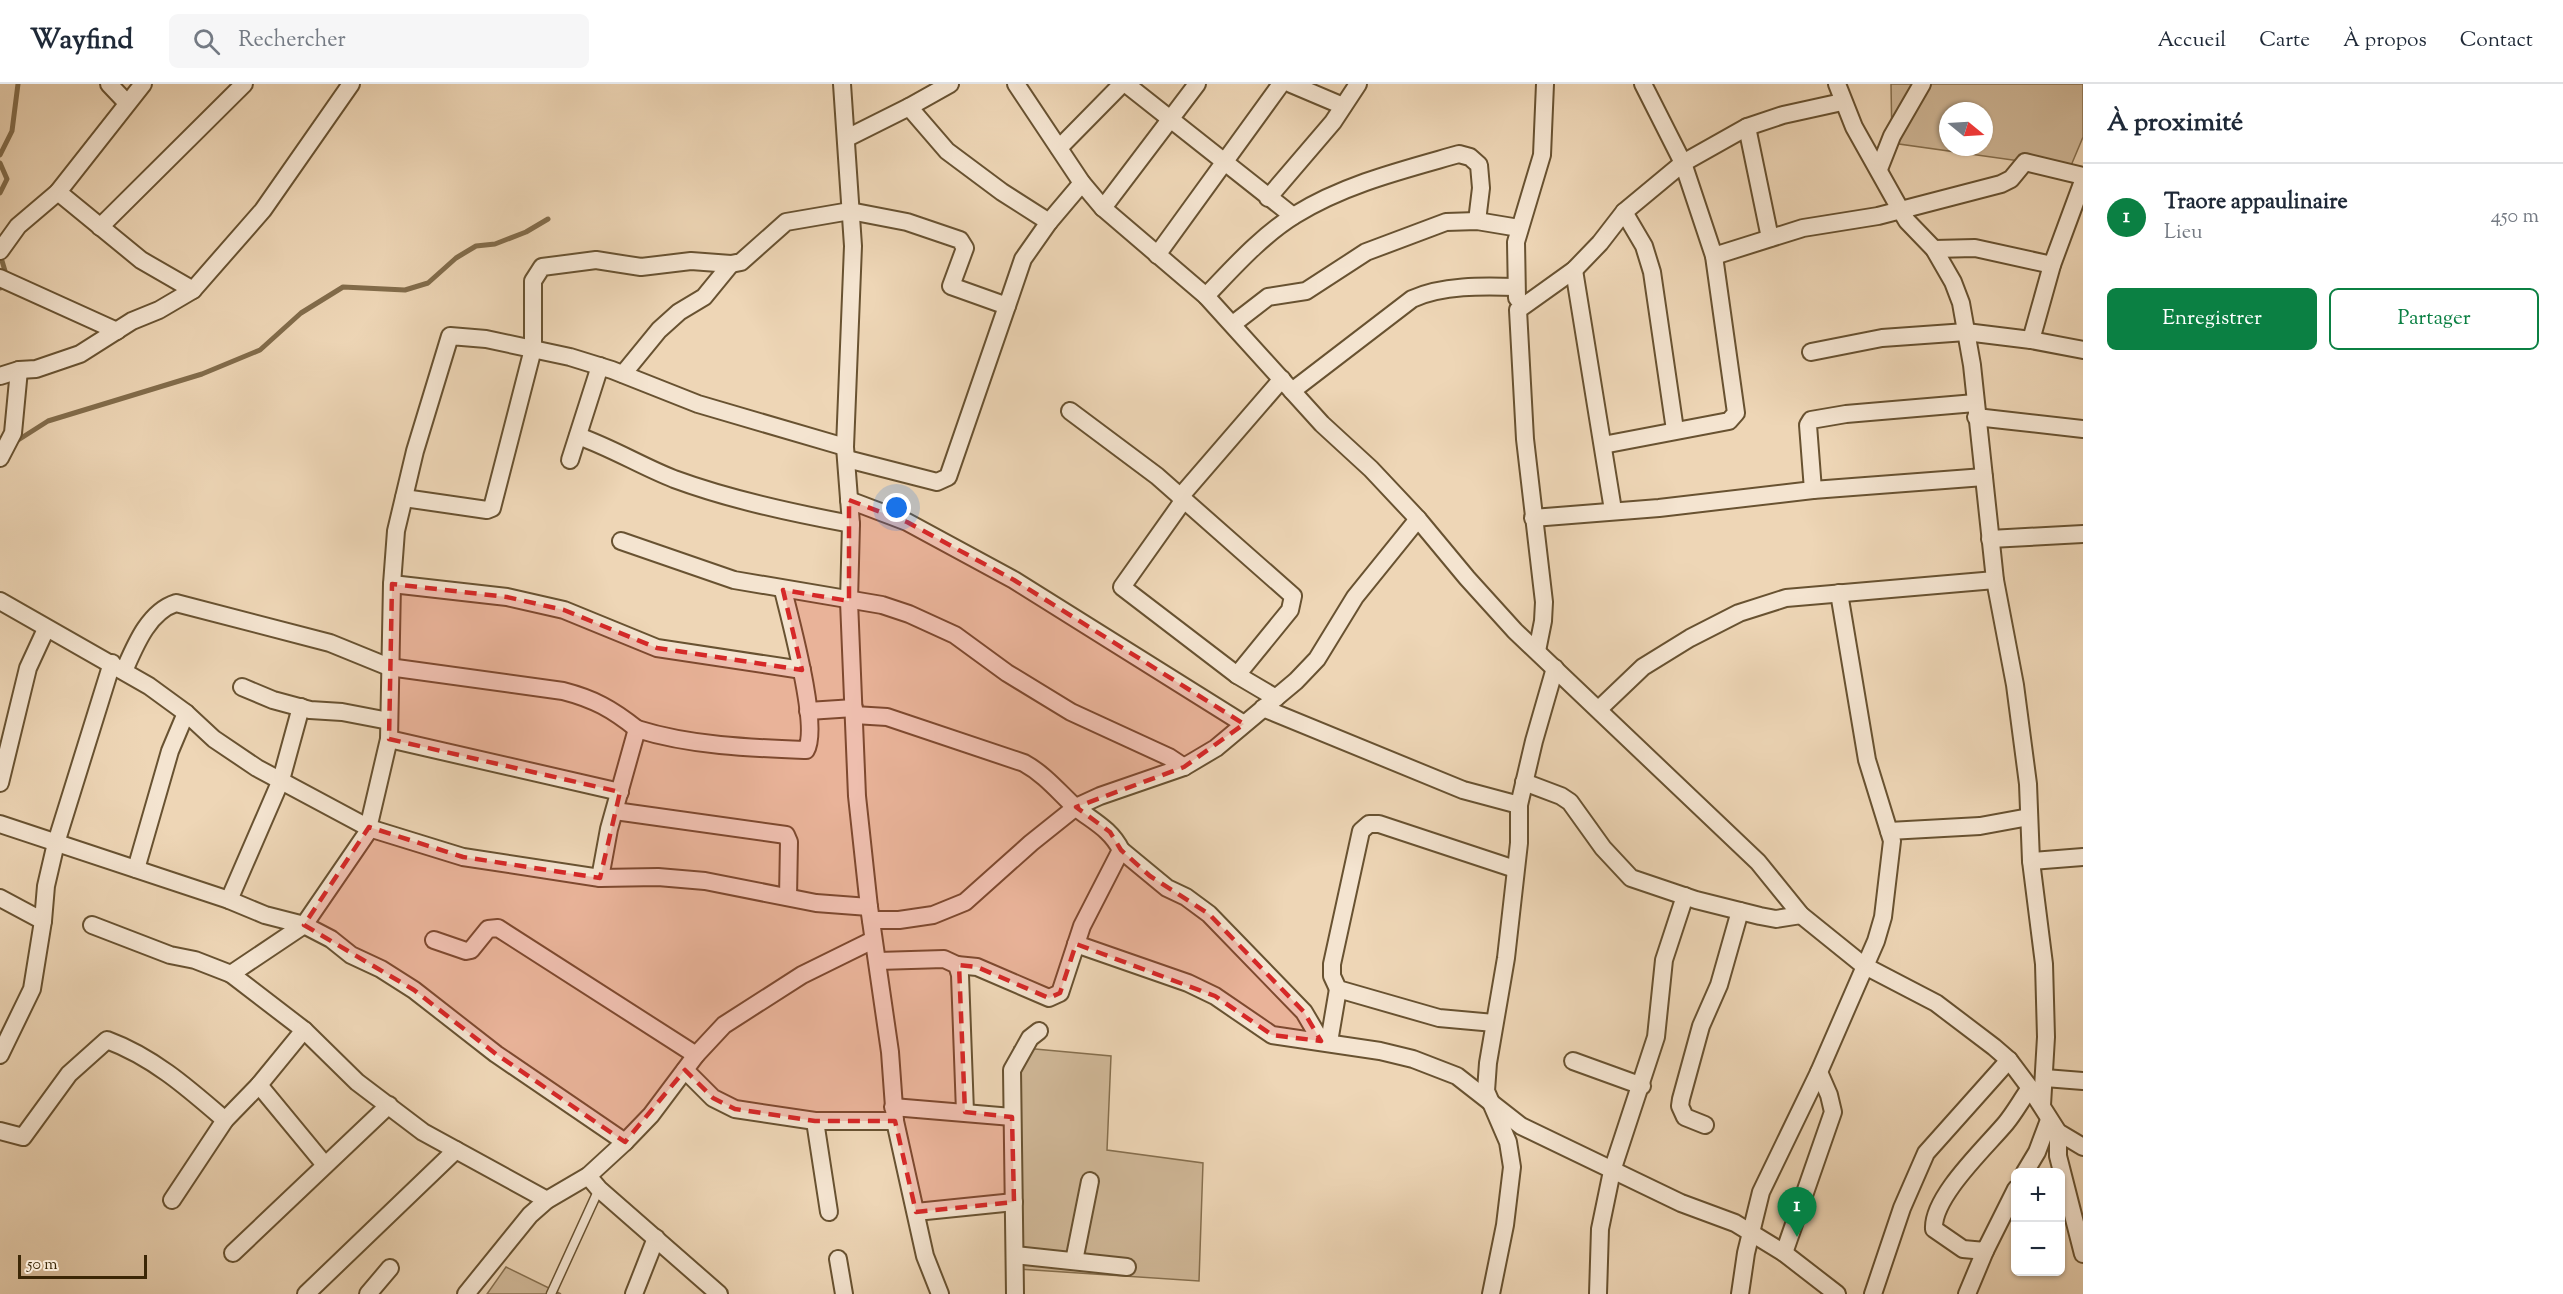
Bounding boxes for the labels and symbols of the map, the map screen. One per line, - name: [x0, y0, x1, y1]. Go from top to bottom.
- north arrow: [1939, 102, 1993, 156]
- your location: [882, 493, 911, 522]
- pin: 1: [1778, 1188, 1816, 1237]
- scale bar: [18, 1252, 147, 1280]

